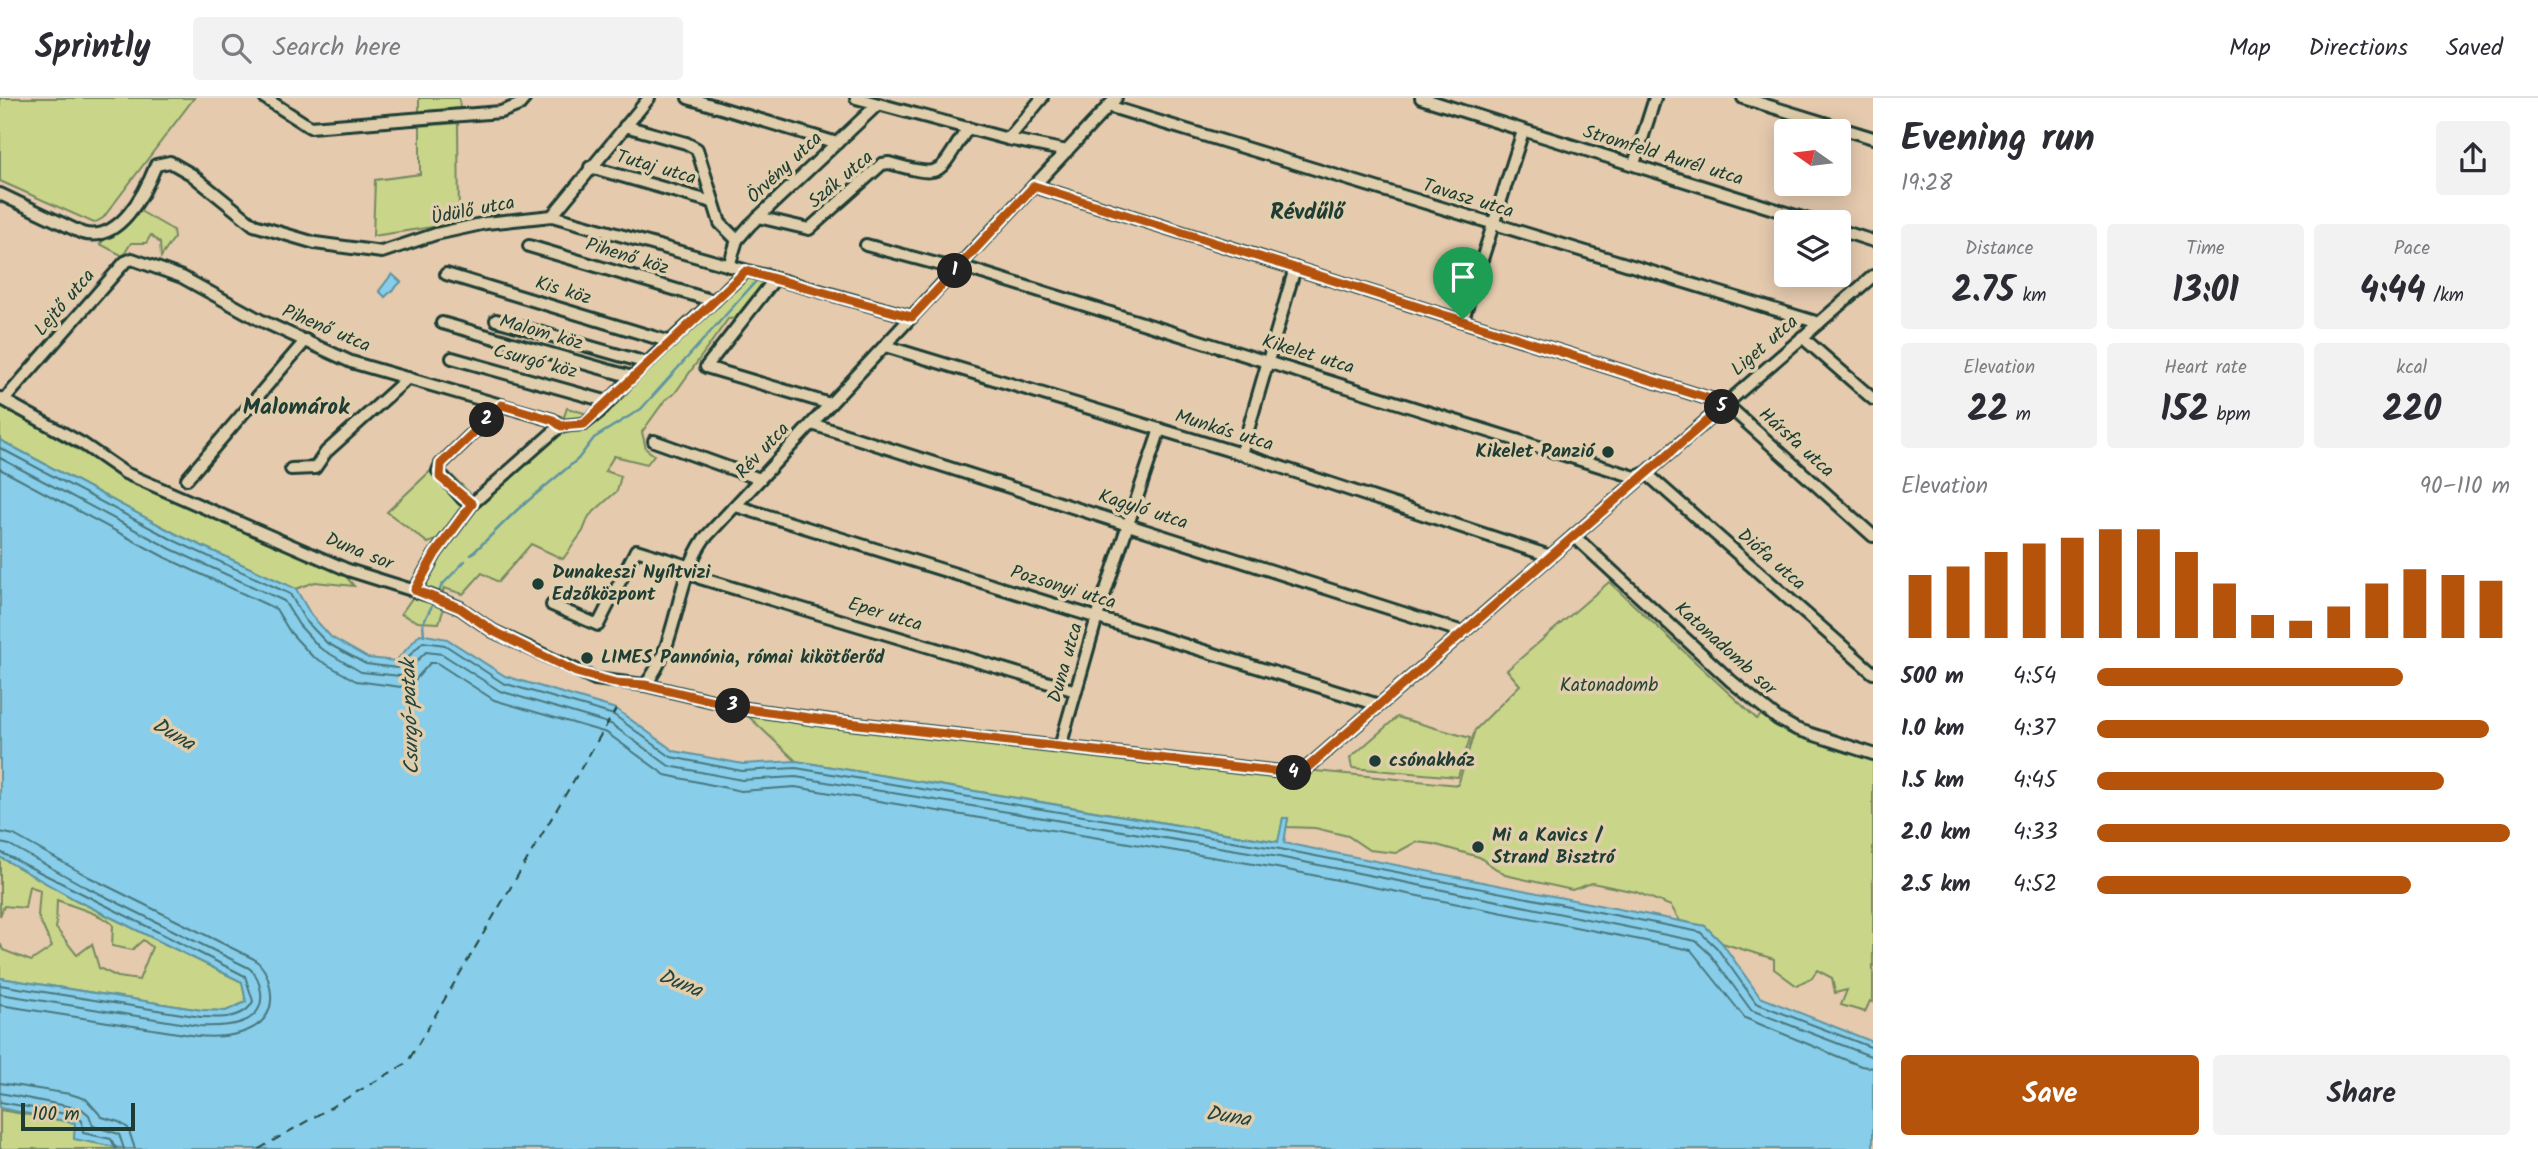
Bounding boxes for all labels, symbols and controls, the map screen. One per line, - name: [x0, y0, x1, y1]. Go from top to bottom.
- search box: [193, 17, 683, 80]
- text: Sprintly: [35, 22, 151, 75]
- text: Search here: [273, 27, 401, 69]
- icon: search: [217, 29, 255, 67]
- text: Map: [2229, 29, 2271, 68]
- text: Directions: [2309, 29, 2408, 68]
- text: Saved: [2446, 29, 2503, 68]
- text: Evening run: [1901, 110, 2095, 170]
- street label: Stromfeld Aurél utca: [1579, 117, 1747, 195]
- north arrow: [1774, 119, 1852, 196]
- map controls: [1774, 119, 1851, 287]
- button: share: [2436, 121, 2510, 195]
- street label: Örvény utca: [740, 125, 830, 211]
- street label: Tutaj utca: [613, 142, 699, 194]
- street label: Szák utca: [802, 144, 880, 216]
- text: 19:28: [1901, 166, 1952, 202]
- street label: Tavasz utca: [1419, 171, 1517, 227]
- street label: Üdülő utca: [429, 188, 517, 234]
- district label: Révdűlő: [1270, 195, 1347, 231]
- button: layers: [1774, 210, 1851, 287]
- street label: Pihenő köz: [582, 230, 672, 284]
- text: Distance: [1965, 234, 2033, 264]
- text: Time: [2186, 234, 2225, 264]
- text: Pace: [2394, 234, 2430, 264]
- pin: [1433, 247, 1493, 319]
- pin: 1: [937, 254, 972, 288]
- text: 1: [952, 255, 957, 285]
- icon: arrive: [1444, 258, 1482, 296]
- street label: Lejtő utca: [27, 263, 103, 343]
- text: 2.75: [1952, 264, 2015, 320]
- text: 13:01: [2172, 264, 2239, 320]
- text: 4:44: [2360, 264, 2426, 320]
- street label: Kis köz: [531, 268, 595, 314]
- text: km: [2015, 281, 2046, 311]
- text: /km: [2426, 281, 2464, 311]
- street label: Pihenő utca: [277, 297, 375, 361]
- street label: Malom köz: [496, 307, 586, 359]
- street label: Liget utca: [1724, 308, 1806, 384]
- street label: Kikelet utca: [1258, 327, 1358, 383]
- street label: Csurgó köz: [490, 336, 580, 388]
- text: Elevation: [1963, 353, 2035, 383]
- text: Heart rate: [2164, 353, 2247, 383]
- text: kcal: [2396, 353, 2427, 383]
- text: 22: [1967, 383, 2008, 439]
- text: 152: [2160, 383, 2209, 439]
- text: 220: [2382, 383, 2441, 439]
- district label: Malomárok: [243, 390, 350, 426]
- pin: 5: [1704, 390, 1740, 424]
- text: 5: [1717, 391, 1726, 421]
- text: m: [2008, 400, 2031, 430]
- text: bpm: [2209, 400, 2251, 430]
- street label: Hársfa utca: [1751, 401, 1841, 485]
- pin: 2: [470, 402, 504, 438]
- street label: Munkás utca: [1171, 402, 1277, 460]
- text: 2: [481, 404, 492, 434]
- street label: Rév utca: [729, 416, 797, 486]
- place label: Kikelet Panzió: [1475, 437, 1595, 467]
- marker: Kikelet Panzió: [1600, 444, 1616, 460]
- text: Elevation: [1901, 469, 1988, 505]
- text: 90–110 m: [2420, 469, 2510, 505]
- street label: Kagyló utca: [1094, 481, 1192, 539]
- street label: Diófa utca: [1730, 521, 1812, 599]
- street label: Duna sor: [320, 525, 399, 580]
- place label: Dunakeszi Nyíltvizi Edzőközpont: [552, 558, 712, 610]
- street label: Pozsonyi utca: [1006, 558, 1120, 618]
- marker: Dunakeszi Nyíltvizi Edzőközpont: [530, 576, 546, 592]
- street label: Eper utca: [844, 589, 926, 641]
- street label: Katonadomb sor: [1667, 595, 1784, 704]
- street label: Duna utca: [1040, 619, 1092, 707]
- place label: LIMES Pannónia, római kikötőerőd: [601, 643, 885, 673]
- marker: LIMES Pannónia, római kikötőerőd: [579, 650, 595, 666]
- water label: Csurgó-patak: [392, 656, 430, 775]
- text: 500 m: [1901, 659, 1964, 695]
- text: 4:54: [2013, 659, 2056, 695]
- park label: Katonadomb: [1560, 671, 1658, 701]
- pin: 3: [716, 688, 750, 724]
- text: 3: [727, 690, 738, 720]
- water label: Duna: [145, 710, 202, 761]
- text: 1.0 km: [1901, 711, 1964, 747]
- text: 4:37: [2013, 711, 2055, 747]
- place label: csónakház: [1389, 746, 1475, 776]
- marker: csónakház: [1367, 753, 1383, 769]
- pin: 4: [1276, 756, 1312, 790]
- text: 4: [1288, 757, 1299, 787]
- text: 1.5 km: [1901, 763, 1964, 799]
- text: 4:45: [2013, 763, 2056, 799]
- text: 2.0 km: [1901, 815, 1971, 851]
- text: 4:33: [2013, 815, 2058, 851]
- place label: Mi a Kavics / Strand Bisztró: [1492, 821, 1616, 873]
- marker: Mi a Kavics / Strand Bisztró: [1470, 839, 1486, 855]
- text: 2.5 km: [1901, 867, 1971, 903]
- text: 4:52: [2013, 867, 2057, 903]
- water label: Duna: [653, 960, 708, 1008]
- button: Save: [1901, 1055, 2199, 1135]
- button: Share: [2213, 1055, 2510, 1135]
- water label: Duna: [1203, 1097, 1254, 1137]
- scale bar: [21, 1100, 135, 1132]
- text: 100 m: [32, 1100, 80, 1130]

